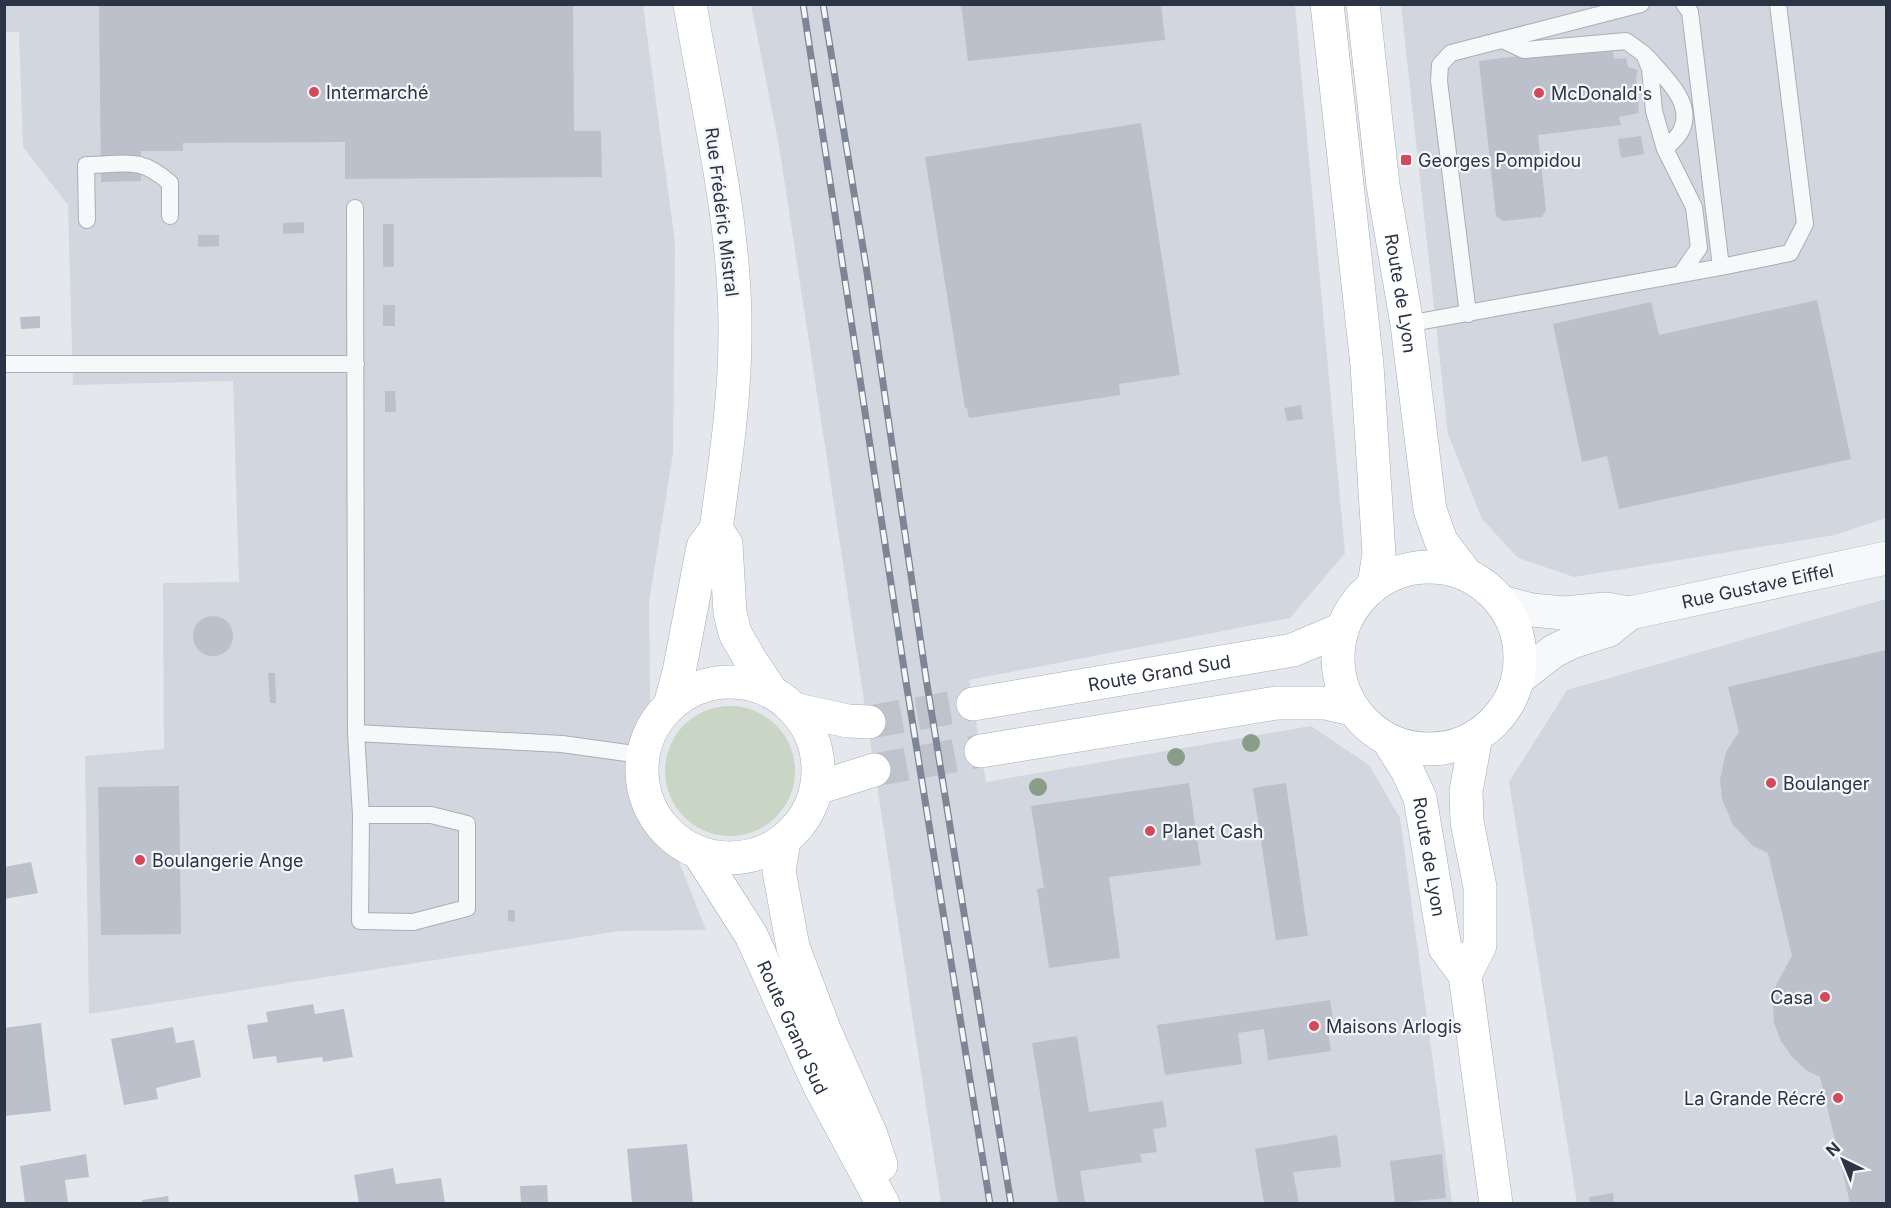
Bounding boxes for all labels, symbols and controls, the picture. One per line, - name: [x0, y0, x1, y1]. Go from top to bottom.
- place label: Intermarché: [326, 82, 429, 103]
- place label: McDonald's: [1551, 83, 1652, 104]
- marker: Intermarché: [307, 85, 321, 99]
- marker: McDonald's: [1532, 86, 1546, 100]
- street label: Rue Frédéric Mistral: [701, 126, 743, 298]
- place label: Georges Pompidou: [1418, 150, 1581, 171]
- marker: Georges Pompidou: [1399, 153, 1413, 167]
- street label: Route de Lyon: [1381, 232, 1421, 354]
- street label: Rue Gustave Eiffel: [1680, 559, 1835, 612]
- street label: Route Grand Sud: [1086, 650, 1232, 695]
- place label: Boulanger: [1783, 773, 1870, 794]
- marker: Boulanger: [1764, 776, 1778, 790]
- street label: Route de Lyon: [1410, 795, 1450, 918]
- place label: Planet Cash: [1162, 821, 1263, 842]
- marker: Planet Cash: [1143, 824, 1157, 838]
- place label: Boulangerie Ange: [152, 850, 303, 871]
- marker: Boulangerie Ange: [133, 853, 147, 867]
- street label: Route Grand Sud: [753, 957, 832, 1098]
- place label: Casa: [1770, 987, 1813, 1008]
- marker: Casa: [1818, 990, 1832, 1004]
- place label: Maisons Arlogis: [1326, 1016, 1462, 1037]
- marker: Maisons Arlogis: [1307, 1019, 1321, 1033]
- place label: La Grande Récré: [1684, 1088, 1826, 1109]
- marker: La Grande Récré: [1831, 1091, 1845, 1105]
- north arrow: [1813, 1130, 1873, 1190]
- text: N: [1821, 1138, 1844, 1161]

